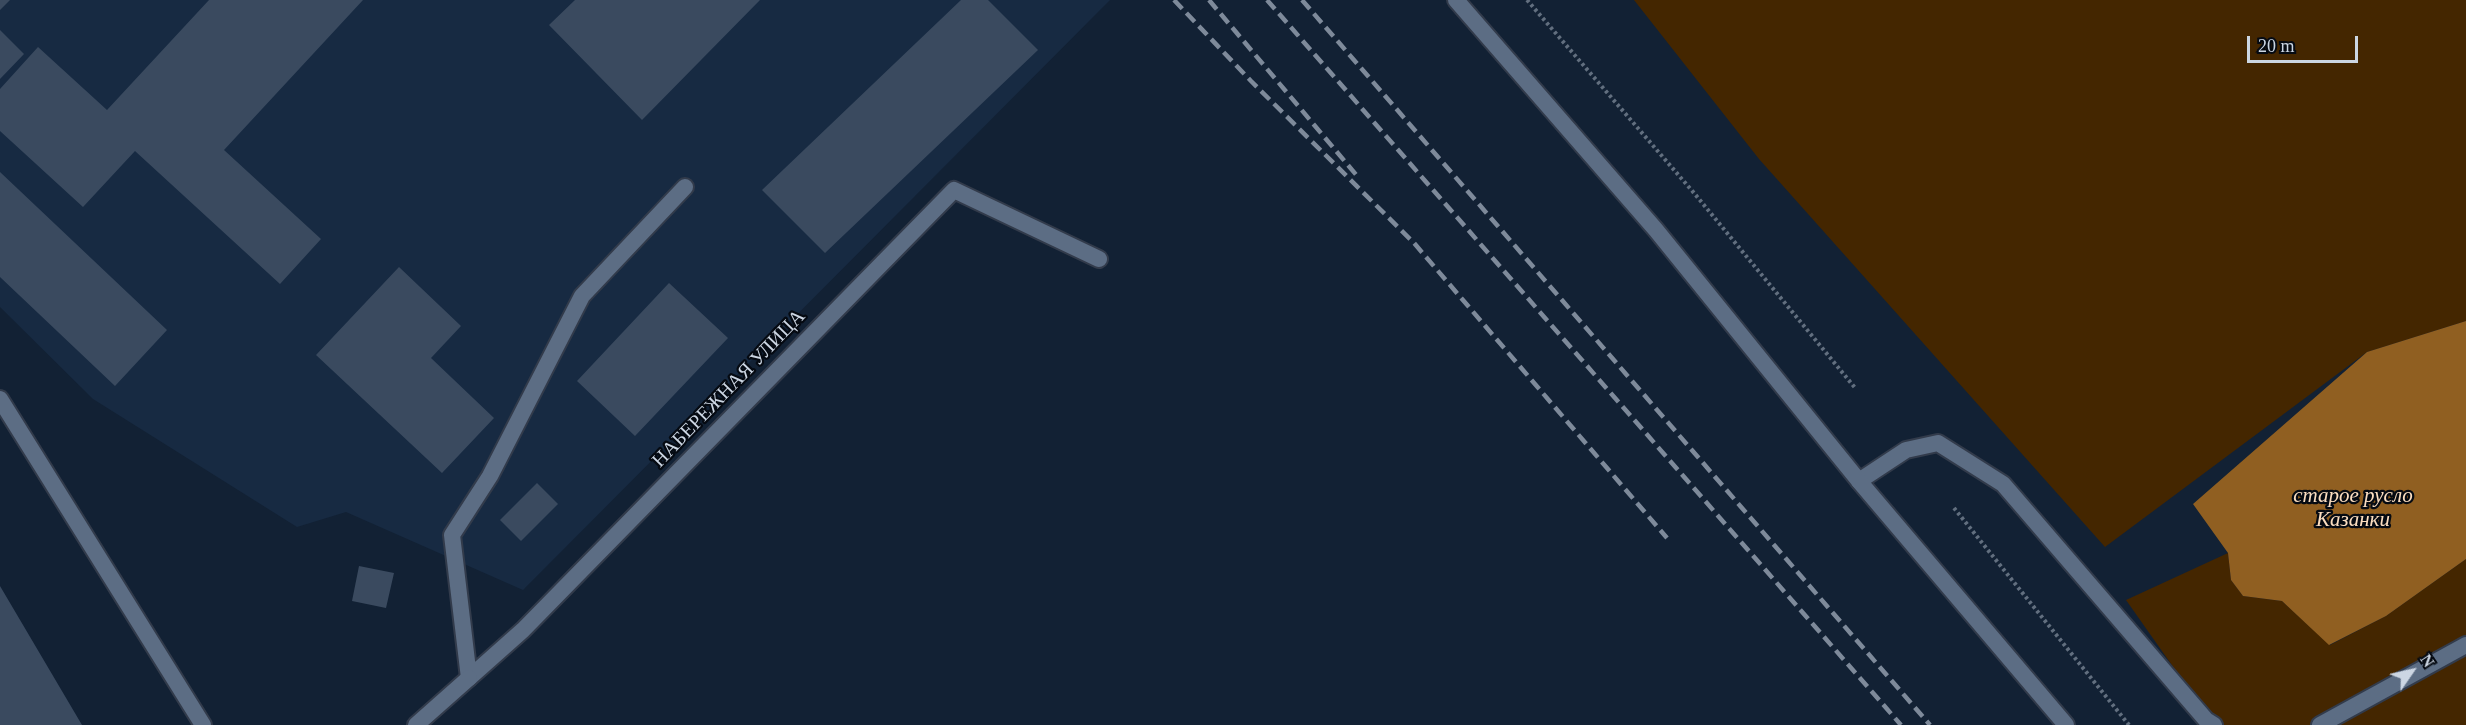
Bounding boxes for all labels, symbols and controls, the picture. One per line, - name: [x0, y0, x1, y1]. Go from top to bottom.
- scale bar: [2250, 24, 2361, 62]
- text: 20 m: [2258, 36, 2295, 56]
- street label: НАБЕРЕЖНАЯ УЛИЦА: [647, 305, 811, 473]
- water label: старое русло Казанки: [2293, 483, 2413, 533]
- north arrow: [2382, 641, 2442, 701]
- text: N: [2417, 651, 2438, 670]

